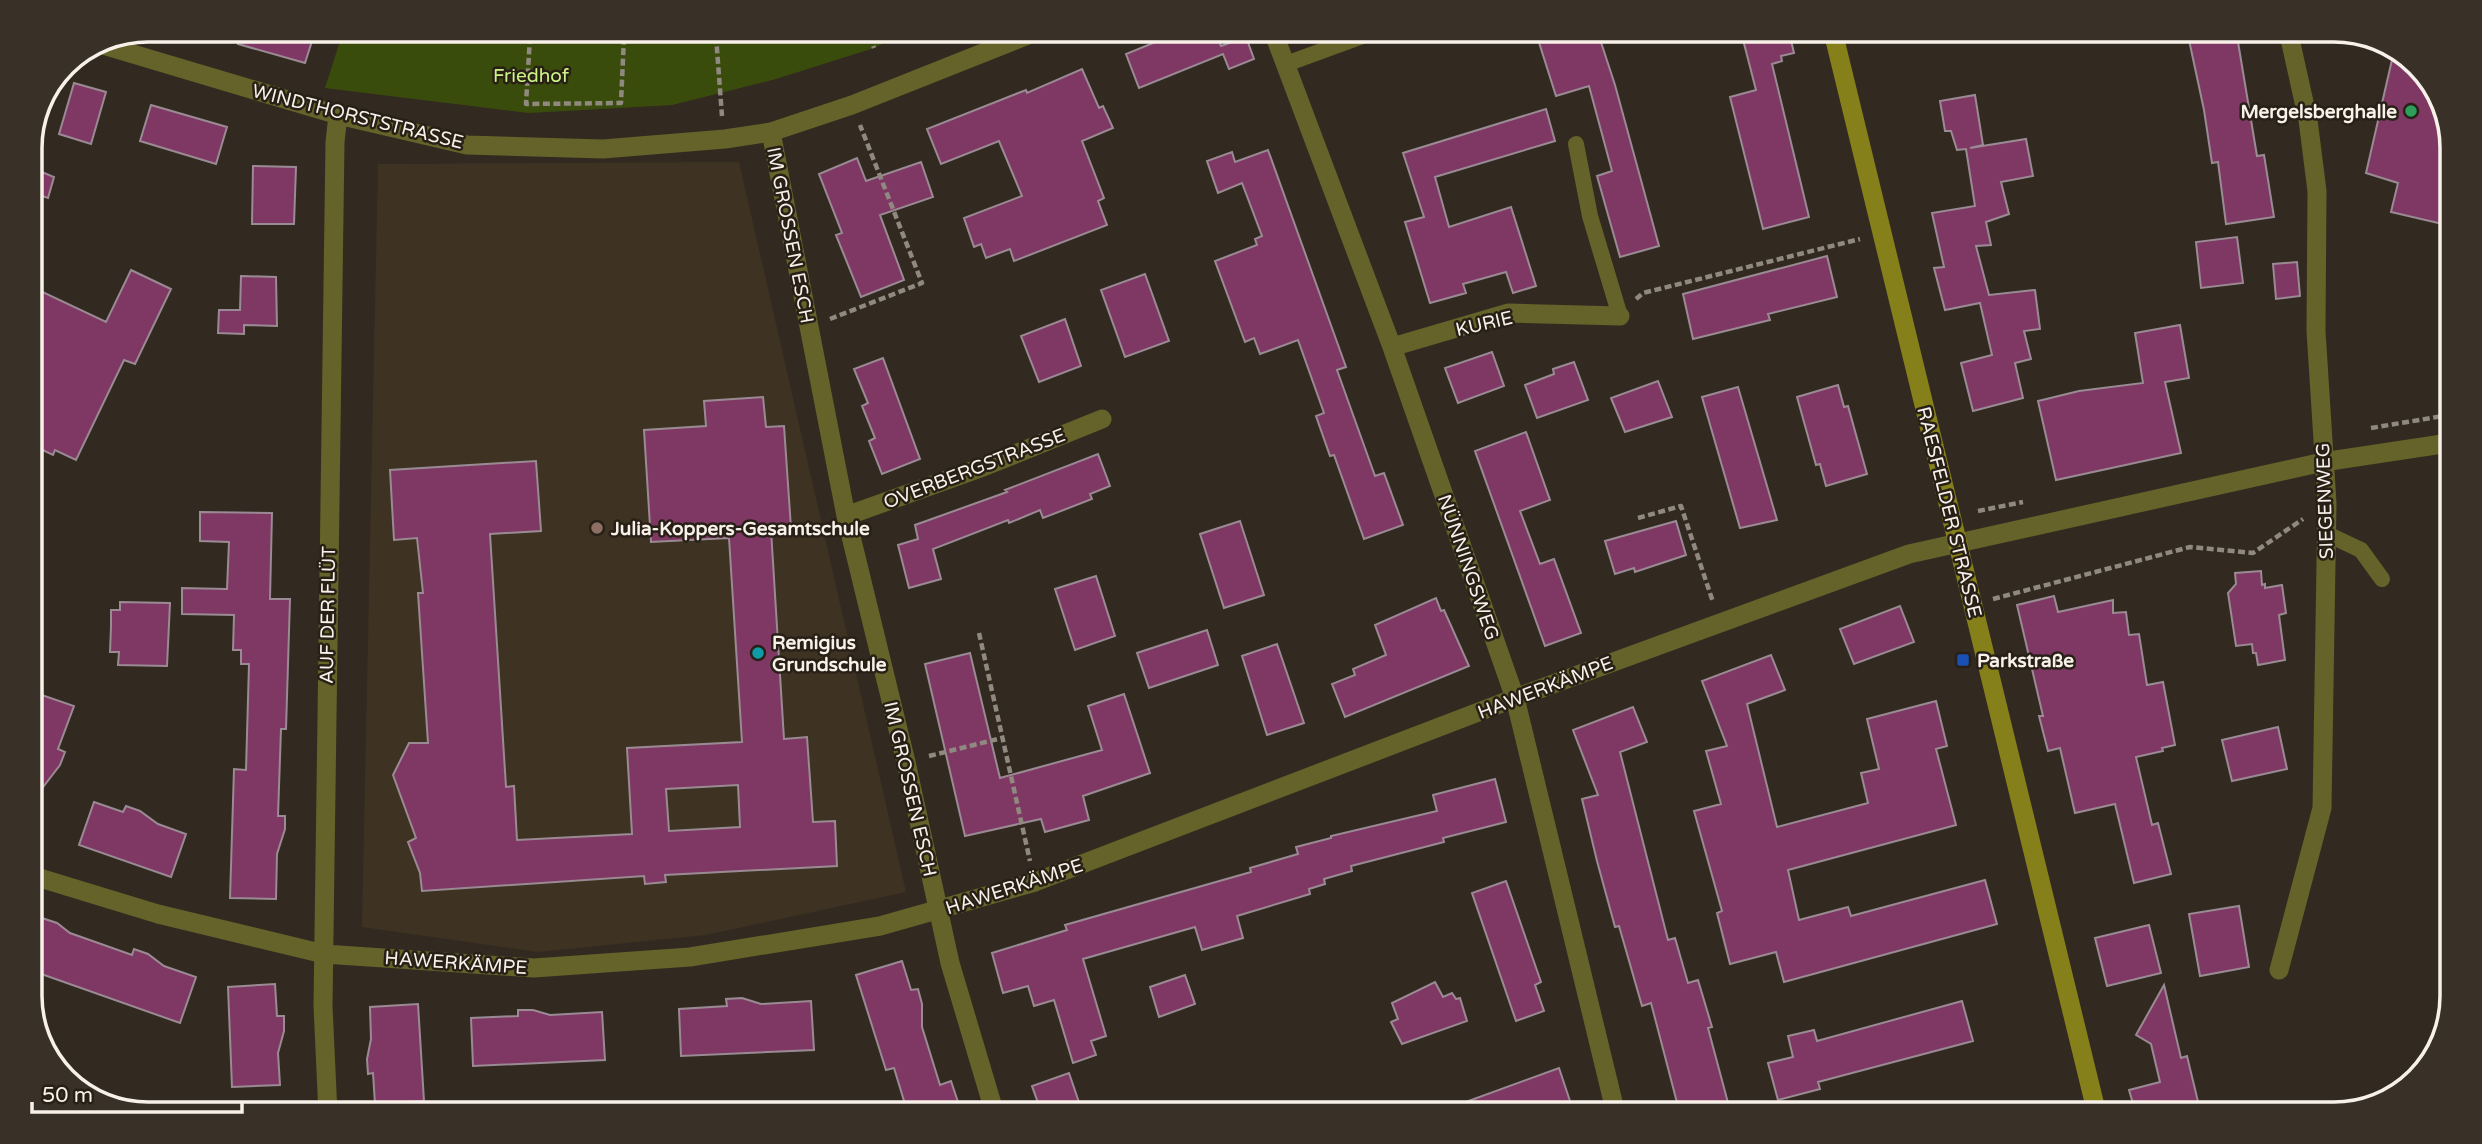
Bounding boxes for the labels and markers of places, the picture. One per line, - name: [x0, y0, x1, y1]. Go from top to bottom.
- place label: Mergelsberghalle: [2240, 101, 2397, 124]
- marker: Mergelsberghalle: [2403, 103, 2419, 119]
- place label: Julia-Koppers-Gesamtschule: [610, 518, 870, 541]
- marker: Julia-Koppers-Gesamtschule: [589, 520, 605, 536]
- place label: Remigius Grundschule: [772, 632, 887, 676]
- marker: Remigius Grundschule: [750, 645, 766, 661]
- place label: Parkstraße: [1977, 650, 2074, 672]
- marker: Parkstraße: [1955, 652, 1971, 668]

